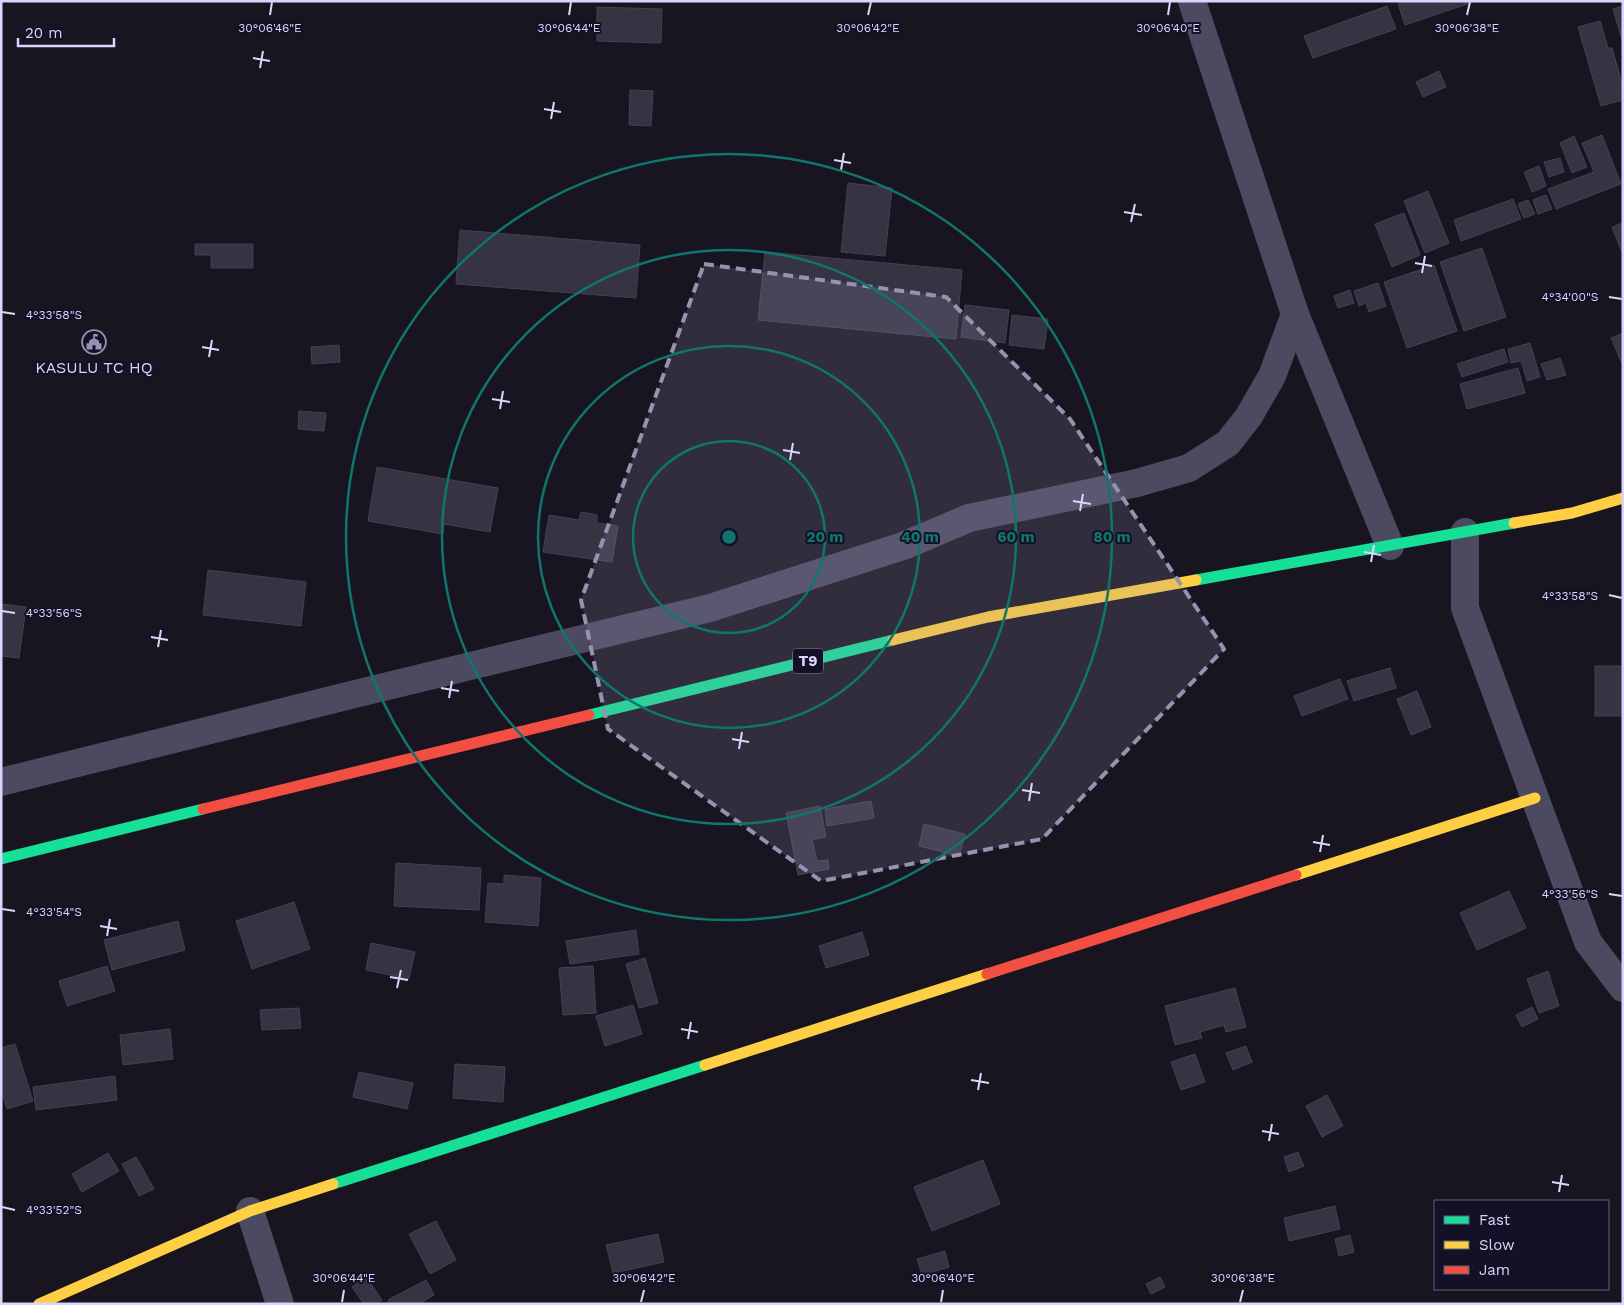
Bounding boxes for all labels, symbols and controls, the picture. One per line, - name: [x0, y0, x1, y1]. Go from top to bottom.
- scale bar: [18, 15, 114, 47]
- text: 30°06'46"E: [238, 21, 302, 35]
- text: 30°06'44"E: [537, 21, 601, 35]
- text: 30°06'42"E: [836, 21, 900, 35]
- text: 30°06'40"E: [1136, 21, 1200, 35]
- text: 30°06'38"E: [1435, 21, 1500, 35]
- text: 20 m: [25, 24, 63, 42]
- text: 4°34'00"S: [1542, 290, 1598, 304]
- text: 4°33'58"S: [26, 308, 82, 322]
- public building icon: KASULU TC HQ: [81, 329, 107, 355]
- place label: KASULU TC HQ: [35, 358, 153, 377]
- centre of rings: [720, 528, 738, 546]
- text: 20 m: [806, 528, 844, 546]
- text: 40 m: [901, 528, 939, 546]
- text: 60 m: [997, 528, 1035, 546]
- text: 80 m: [1093, 528, 1131, 546]
- text: 4°33'58"S: [1542, 589, 1598, 603]
- text: 4°33'56"S: [26, 606, 82, 620]
- road number: T9: [793, 648, 823, 674]
- text: 4°33'56"S: [1542, 887, 1598, 901]
- text: 4°33'54"S: [26, 905, 82, 919]
- legend: [1434, 1200, 1609, 1290]
- text: 4°33'52"S: [26, 1203, 82, 1217]
- text: Fast: [1479, 1211, 1511, 1229]
- text: Slow: [1479, 1236, 1515, 1254]
- text: Jam: [1479, 1261, 1510, 1279]
- text: 30°06'44"E: [312, 1271, 376, 1285]
- text: 30°06'42"E: [612, 1271, 676, 1285]
- text: 30°06'40"E: [911, 1271, 975, 1285]
- text: 30°06'38"E: [1211, 1271, 1276, 1285]

